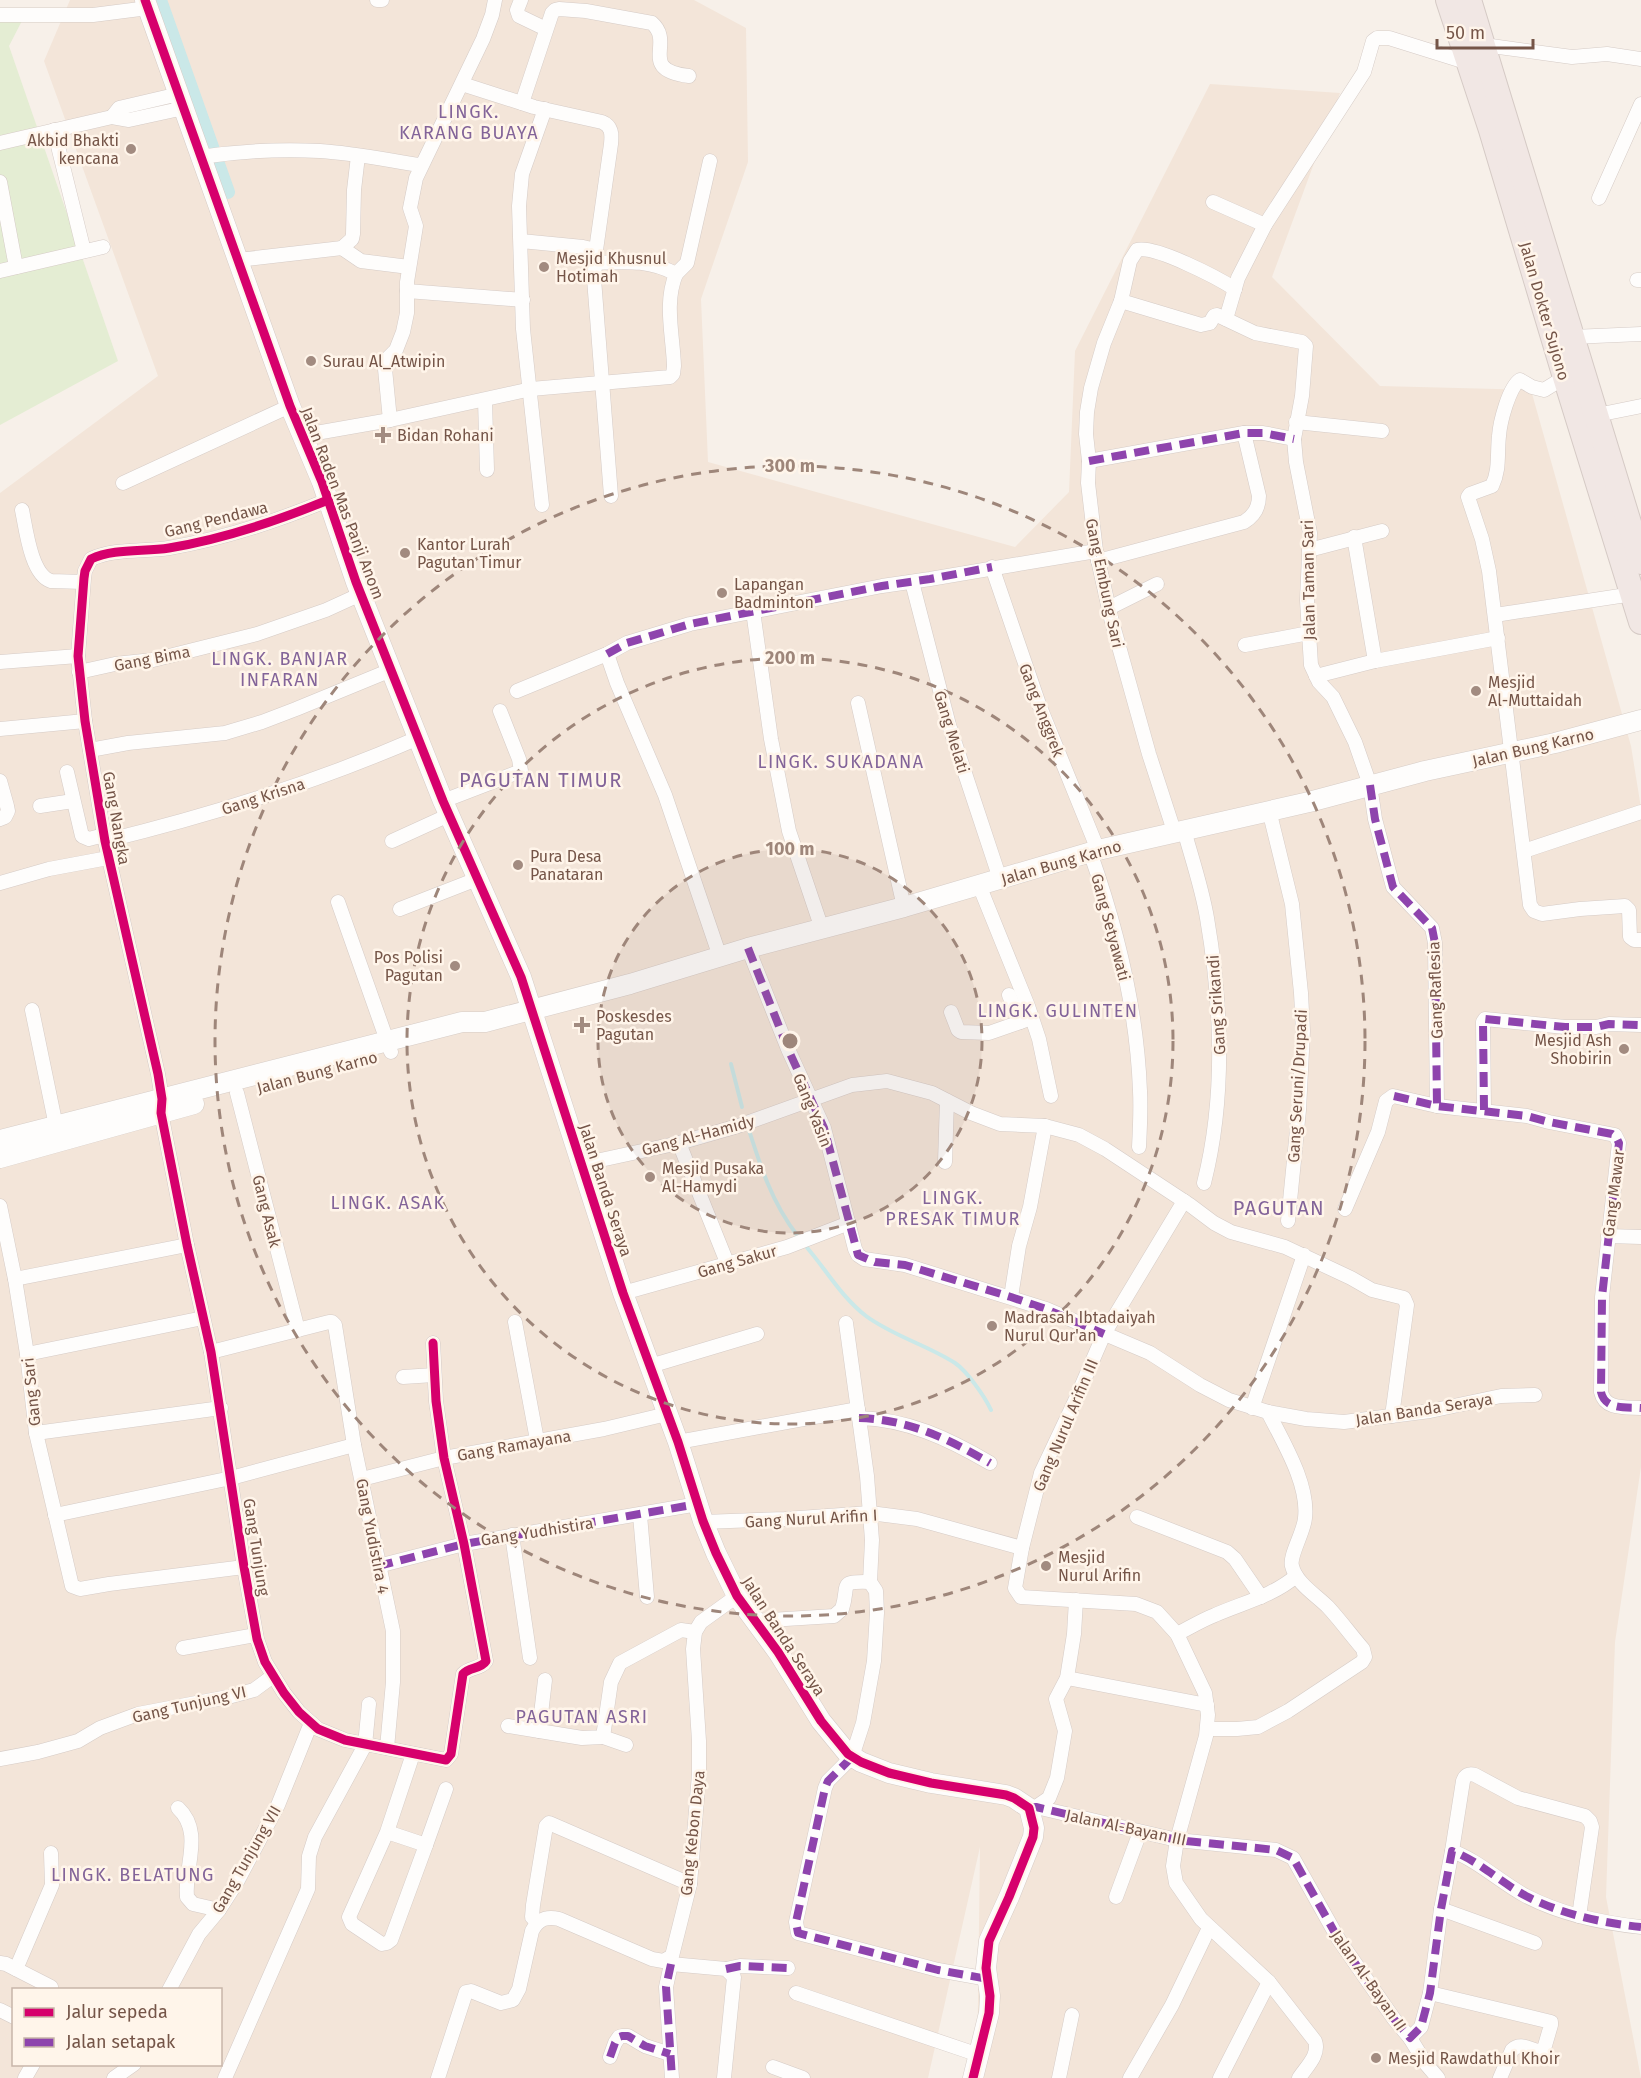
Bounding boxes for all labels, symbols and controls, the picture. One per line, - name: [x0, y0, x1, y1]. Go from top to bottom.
- scale bar: [1437, 12, 1533, 50]
- text: 50 m: [1446, 22, 1485, 44]
- district label: LINGK. KARANG BUAYA: [399, 101, 539, 144]
- place label: Akbid Bhakti kencana: [28, 131, 119, 168]
- marker: Akbid Bhakti kencana: [124, 142, 138, 156]
- street label: Jalan Dokter Sujono: [1516, 240, 1573, 383]
- place label: Mesjid Khusnul Hotimah: [556, 249, 667, 286]
- marker: Mesjid Khusnul Hotimah: [537, 260, 551, 274]
- place label: Surau Al_Atwipin: [323, 352, 445, 371]
- marker: Surau Al_Atwipin: [304, 354, 318, 368]
- street label: Jalan Raden Mas Panji Anom: [297, 404, 388, 602]
- marker: Bidan Rohani: [374, 426, 392, 444]
- place label: Bidan Rohani: [397, 426, 494, 445]
- text: 300 m: [764, 455, 815, 477]
- street label: Gang Pendawa: [162, 497, 270, 542]
- street label: Gang Embung Sari: [1082, 517, 1127, 649]
- street label: Jalan Taman Sari: [1298, 519, 1319, 640]
- place label: Kantor Lurah Pagutan Timur: [417, 535, 522, 572]
- marker: Kantor Lurah Pagutan Timur: [398, 546, 412, 560]
- place label: Lapangan Badminton: [734, 575, 814, 612]
- marker: Lapangan Badminton: [715, 586, 729, 600]
- street label: Gang Bima: [112, 642, 192, 675]
- text: 200 m: [765, 647, 815, 669]
- district label: LINGK. BANJAR INFARAN: [211, 648, 349, 691]
- street label: Gang Anggrek: [1015, 661, 1068, 760]
- place label: Mesjid Al-Muttaidah: [1488, 673, 1582, 710]
- marker: Mesjid Al-Muttaidah: [1469, 684, 1483, 698]
- street label: Gang Melati: [930, 688, 973, 776]
- street label: Jalan Bung Karno: [1470, 724, 1596, 771]
- district label: LINGK. SUKADANA: [757, 751, 925, 773]
- district label: PAGUTAN TIMUR: [459, 768, 623, 792]
- street label: Gang Nangka: [99, 770, 134, 866]
- street label: Gang Krisna: [219, 774, 307, 819]
- street label: Jalan Bung Karno: [999, 836, 1123, 889]
- text: 100 m: [766, 838, 814, 860]
- place label: Pura Desa Panataran: [530, 847, 603, 884]
- marker: Pura Desa Panataran: [511, 858, 525, 872]
- street label: Gang Setyawati: [1087, 871, 1134, 983]
- street label: Gang Raflesia: [1424, 941, 1447, 1039]
- place label: Pos Polisi Pagutan: [374, 948, 443, 985]
- street label: Gang Srikandi: [1204, 954, 1229, 1056]
- marker: Pos Polisi Pagutan: [448, 959, 462, 973]
- district label: LINGK. GULINTEN: [977, 1000, 1139, 1022]
- place label: Poskesdes Pagutan: [596, 1007, 672, 1044]
- street label: Gang Seruni/Drupadi: [1284, 1009, 1311, 1163]
- marker: Poskesdes Pagutan: [573, 1016, 591, 1034]
- centre of rings: [780, 1031, 800, 1051]
- place label: Mesjid Ash Shobirin: [1535, 1031, 1612, 1068]
- marker: Mesjid Ash Shobirin: [1617, 1042, 1631, 1056]
- street label: Jalan Bung Karno: [255, 1047, 380, 1098]
- street label: Gang Yasin: [789, 1070, 836, 1150]
- street label: Gang Al-Hamidy: [640, 1111, 757, 1160]
- street label: Jalan Banda Seraya: [575, 1121, 636, 1259]
- street label: Gang Mawar: [1599, 1147, 1628, 1238]
- place label: Mesjid Pusaka Al-Hamydi: [662, 1159, 764, 1196]
- marker: Mesjid Pusaka Al-Hamydi: [643, 1170, 657, 1184]
- street label: Gang Asak: [248, 1173, 285, 1250]
- district label: LINGK. PRESAK TIMUR: [885, 1187, 1021, 1230]
- district label: LINGK. ASAK: [330, 1192, 446, 1214]
- district label: PAGUTAN: [1233, 1196, 1325, 1220]
- street label: Gang Sakur: [695, 1241, 780, 1282]
- place label: Madrasah Ibtadaiyah Nurul Qur'an: [1004, 1308, 1156, 1345]
- marker: Madrasah Ibtadaiyah Nurul Qur'an: [985, 1319, 999, 1333]
- street label: Gang Nurul Arifin III: [1029, 1356, 1102, 1494]
- street label: Gang Sari: [18, 1357, 45, 1427]
- street label: Jalan Banda Seraya: [1354, 1389, 1494, 1430]
- street label: Gang Ramayana: [456, 1426, 573, 1465]
- street label: Gang Yudistira 4: [352, 1477, 393, 1596]
- street label: Gang Tunjung: [239, 1497, 274, 1598]
- street label: Gang Nurul Arifin I: [744, 1506, 878, 1531]
- street label: Gang Yudhistira: [479, 1513, 595, 1550]
- place label: Mesjid Nurul Arifin: [1058, 1548, 1141, 1585]
- marker: Mesjid Nurul Arifin: [1039, 1559, 1053, 1573]
- street label: Jalan Banda Seraya: [738, 1573, 829, 1700]
- street label: Gang Tunjung VI: [130, 1682, 248, 1727]
- district label: PAGUTAN ASRI: [516, 1706, 648, 1728]
- street label: Gang Kebon Daya: [676, 1769, 709, 1897]
- street label: Gang Tunjung VII: [208, 1802, 285, 1916]
- street label: Jalan Al-Bayan III: [1064, 1805, 1188, 1850]
- district label: LINGK. BELATUNG: [51, 1864, 215, 1886]
- street label: Jalan Al-Bayan II: [1327, 1926, 1410, 2034]
- legend: [12, 1988, 222, 2066]
- text: Jalur sepeda: [66, 2001, 168, 2023]
- text: Jalan setapak: [66, 2031, 176, 2053]
- place label: Mesjid Rawdathul Khoir: [1388, 2049, 1560, 2068]
- marker: Mesjid Rawdathul Khoir: [1369, 2051, 1383, 2065]

